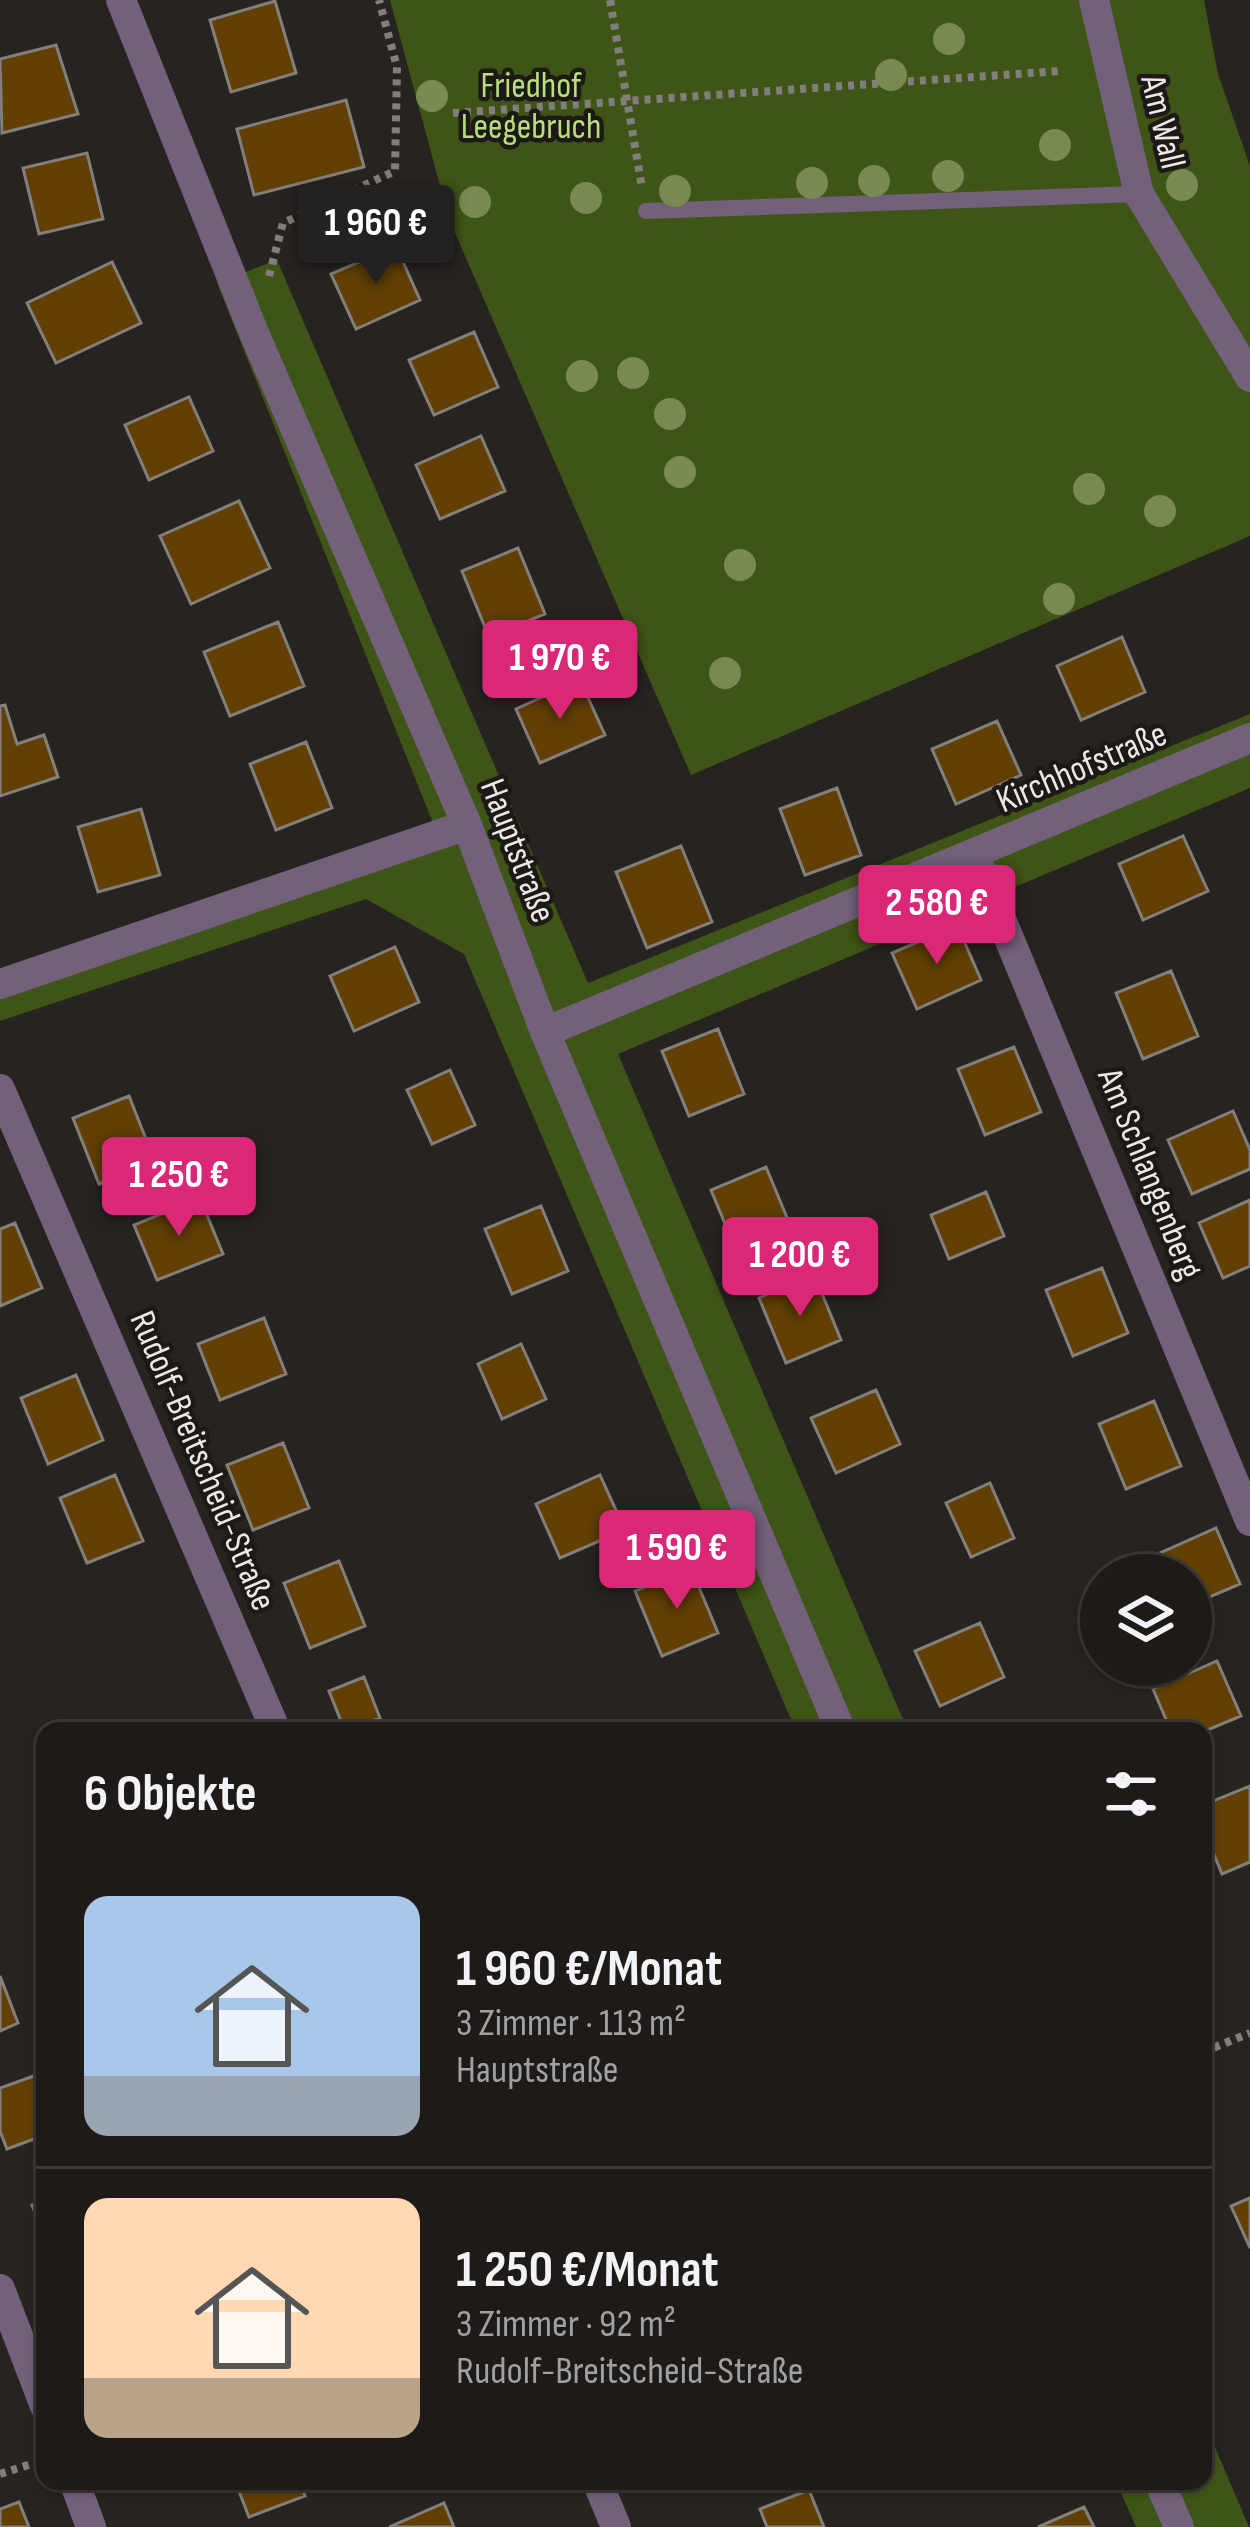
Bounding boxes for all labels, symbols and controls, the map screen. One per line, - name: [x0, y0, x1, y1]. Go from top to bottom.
- park label: Friedhof Leegebruch: [461, 65, 601, 149]
- street label: Am Wall: [1130, 70, 1194, 173]
- pin: 1 960 €: [265, 185, 487, 287]
- text: 1 960 €: [325, 200, 427, 247]
- pin: 1 970 €: [449, 620, 671, 722]
- text: 1 970 €: [509, 635, 611, 682]
- street label: Kirchhofstraße: [991, 713, 1173, 823]
- street label: Hauptstraße: [470, 773, 564, 929]
- pin: 2 580 €: [826, 865, 1048, 967]
- text: 2 580 €: [885, 880, 989, 927]
- street label: Am Schlangenberg: [1087, 1061, 1211, 1286]
- pin: 1 250 €: [68, 1137, 290, 1239]
- text: 1 250 €: [129, 1152, 229, 1199]
- pin: 1 200 €: [689, 1217, 911, 1319]
- text: 1 200 €: [749, 1232, 851, 1279]
- street label: Rudolf-Breitscheid-Straße: [120, 1305, 284, 1617]
- pin: 1 590 €: [566, 1510, 788, 1612]
- text: 1 590 €: [626, 1525, 728, 1572]
- map controls: [1080, 1554, 1212, 1686]
- button: layers: [1080, 1554, 1212, 1686]
- icon: filters: [1098, 1761, 1164, 1827]
- text: 6 Objekte: [84, 1764, 257, 1825]
- text: 1 960 €/Monat: [456, 1939, 722, 2000]
- icon: home: [180, 1944, 324, 2088]
- text: 3 Zimmer · 113 m²: [456, 2000, 686, 2047]
- text: Hauptstraße: [456, 2047, 618, 2094]
- text: 1 250 €/Monat: [456, 2240, 719, 2301]
- icon: home: [180, 2246, 324, 2390]
- text: 3 Zimmer · 92 m²: [456, 2301, 676, 2348]
- text: Rudolf-Breitscheid-Straße: [456, 2348, 804, 2395]

